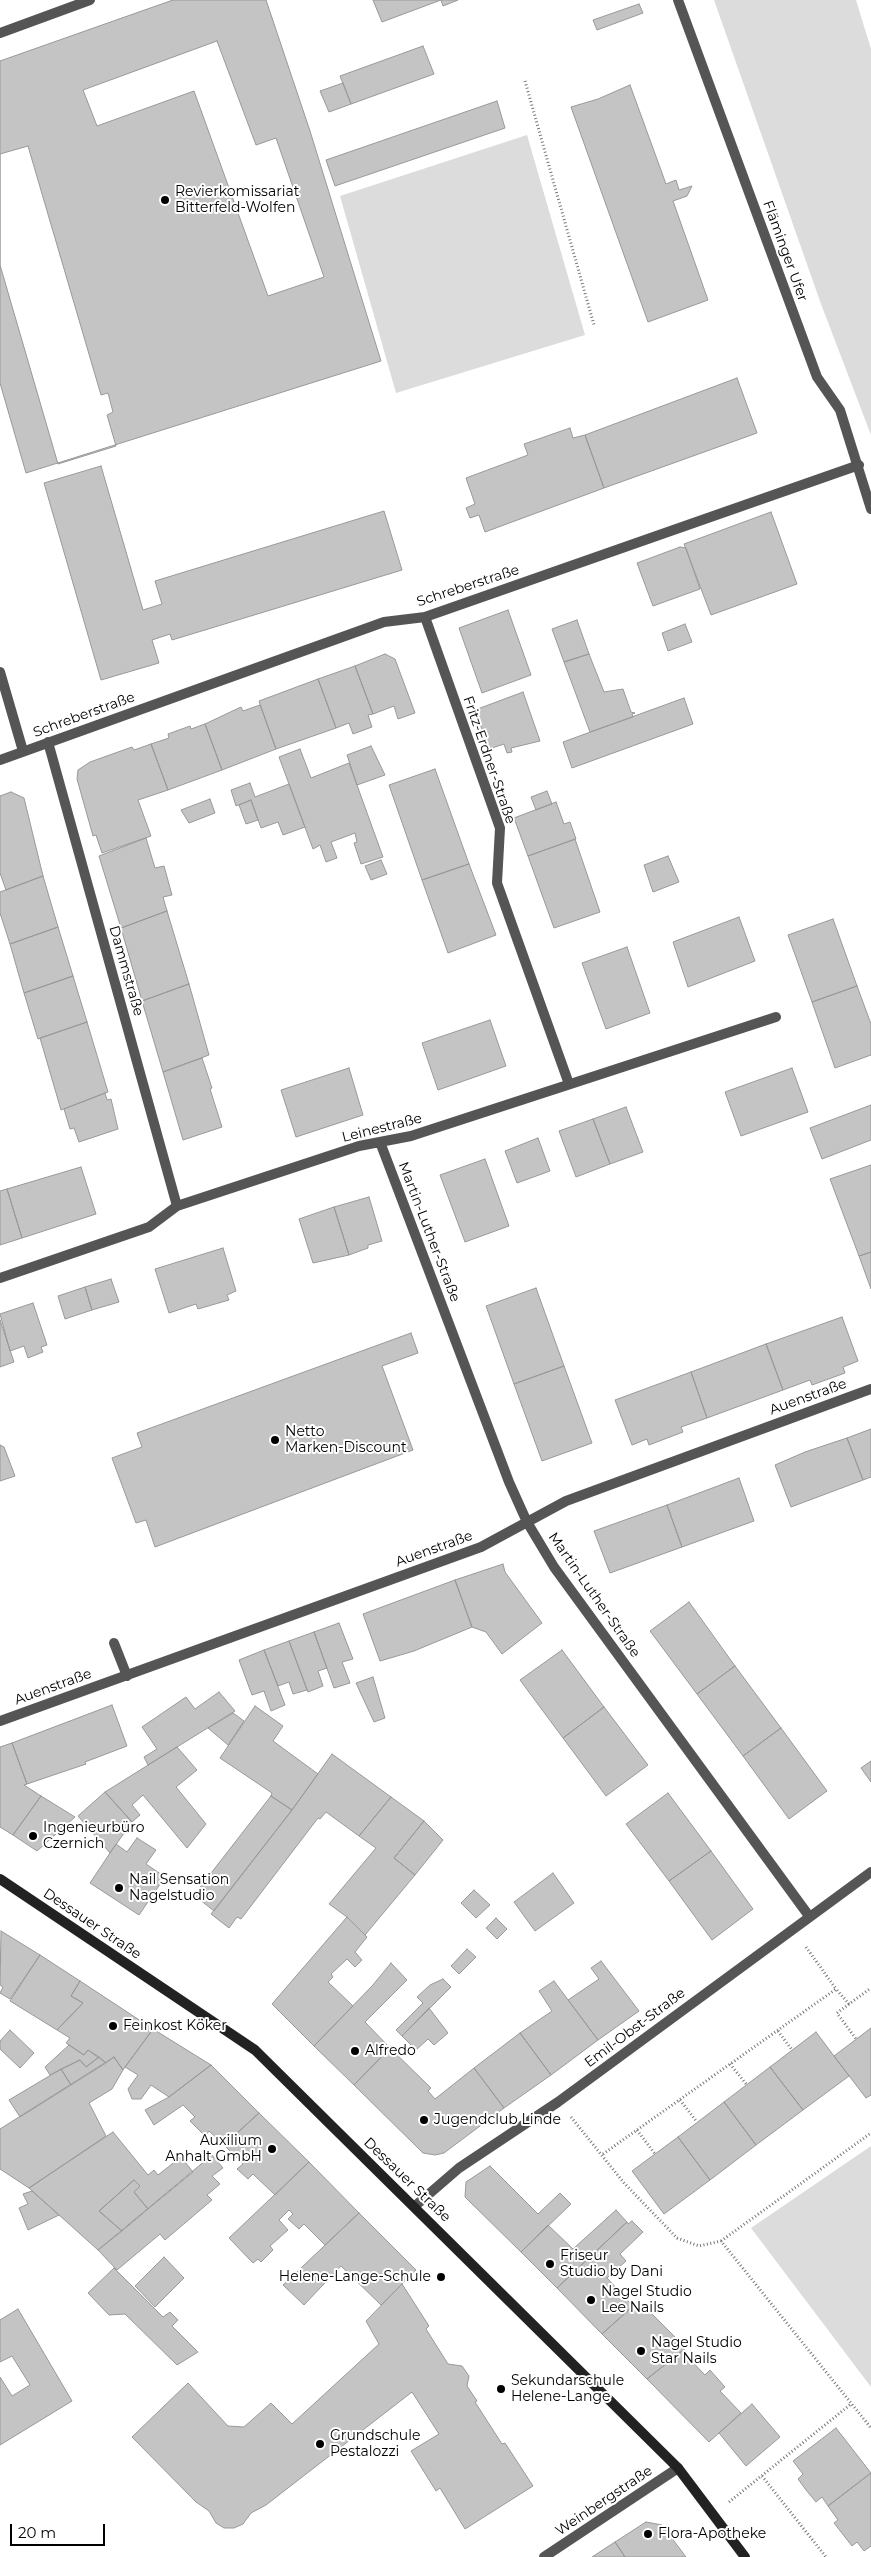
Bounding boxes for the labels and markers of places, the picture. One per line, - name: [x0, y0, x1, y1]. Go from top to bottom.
- place label: Revierkomissariat Bitterfeld-Wolfen: [175, 184, 299, 216]
- marker: Revierkomissariat Bitterfeld-Wolfen: [159, 194, 171, 206]
- place label: Netto Marken-Discount: [285, 1424, 407, 1456]
- marker: Netto Marken-Discount: [269, 1434, 281, 1446]
- place label: Ingenieurbüro Czernich: [43, 1820, 144, 1852]
- marker: Ingenieurbüro Czernich: [27, 1830, 39, 1842]
- place label: Nail Sensation Nagelstudio: [129, 1872, 229, 1904]
- marker: Nail Sensation Nagelstudio: [113, 1882, 125, 1894]
- place label: Feinkost Köker: [123, 2018, 227, 2034]
- marker: Feinkost Köker: [107, 2020, 119, 2032]
- place label: Alfredo: [365, 2043, 416, 2059]
- marker: Alfredo: [349, 2045, 361, 2057]
- place label: Jugendclub Linde: [434, 2112, 561, 2128]
- marker: Jugendclub Linde: [418, 2114, 430, 2126]
- place label: Auxilium Anhalt GmbH: [165, 2133, 262, 2166]
- marker: Auxilium Anhalt GmbH: [266, 2143, 278, 2155]
- place label: Friseur Studio by Dani: [560, 2248, 663, 2280]
- marker: Friseur Studio by Dani: [544, 2258, 556, 2270]
- place label: Helene-Lange-Schule: [279, 2269, 431, 2285]
- marker: Helene-Lange-Schule: [435, 2271, 447, 2283]
- place label: Nagel Studio Lee Nails: [601, 2284, 692, 2316]
- marker: Nagel Studio Lee Nails: [585, 2294, 597, 2306]
- place label: Nagel Studio Star Nails: [651, 2335, 742, 2368]
- marker: Nagel Studio Star Nails: [635, 2345, 647, 2357]
- place label: Sekundarschule Helene-Lange: [511, 2373, 624, 2406]
- marker: Sekundarschule Helene-Lange: [495, 2383, 507, 2395]
- place label: Grundschule Pestalozzi: [330, 2428, 420, 2460]
- marker: Grundschule Pestalozzi: [314, 2438, 326, 2450]
- place label: Flora-Apotheke: [658, 2526, 766, 2542]
- marker: Flora-Apotheke: [642, 2528, 654, 2540]

